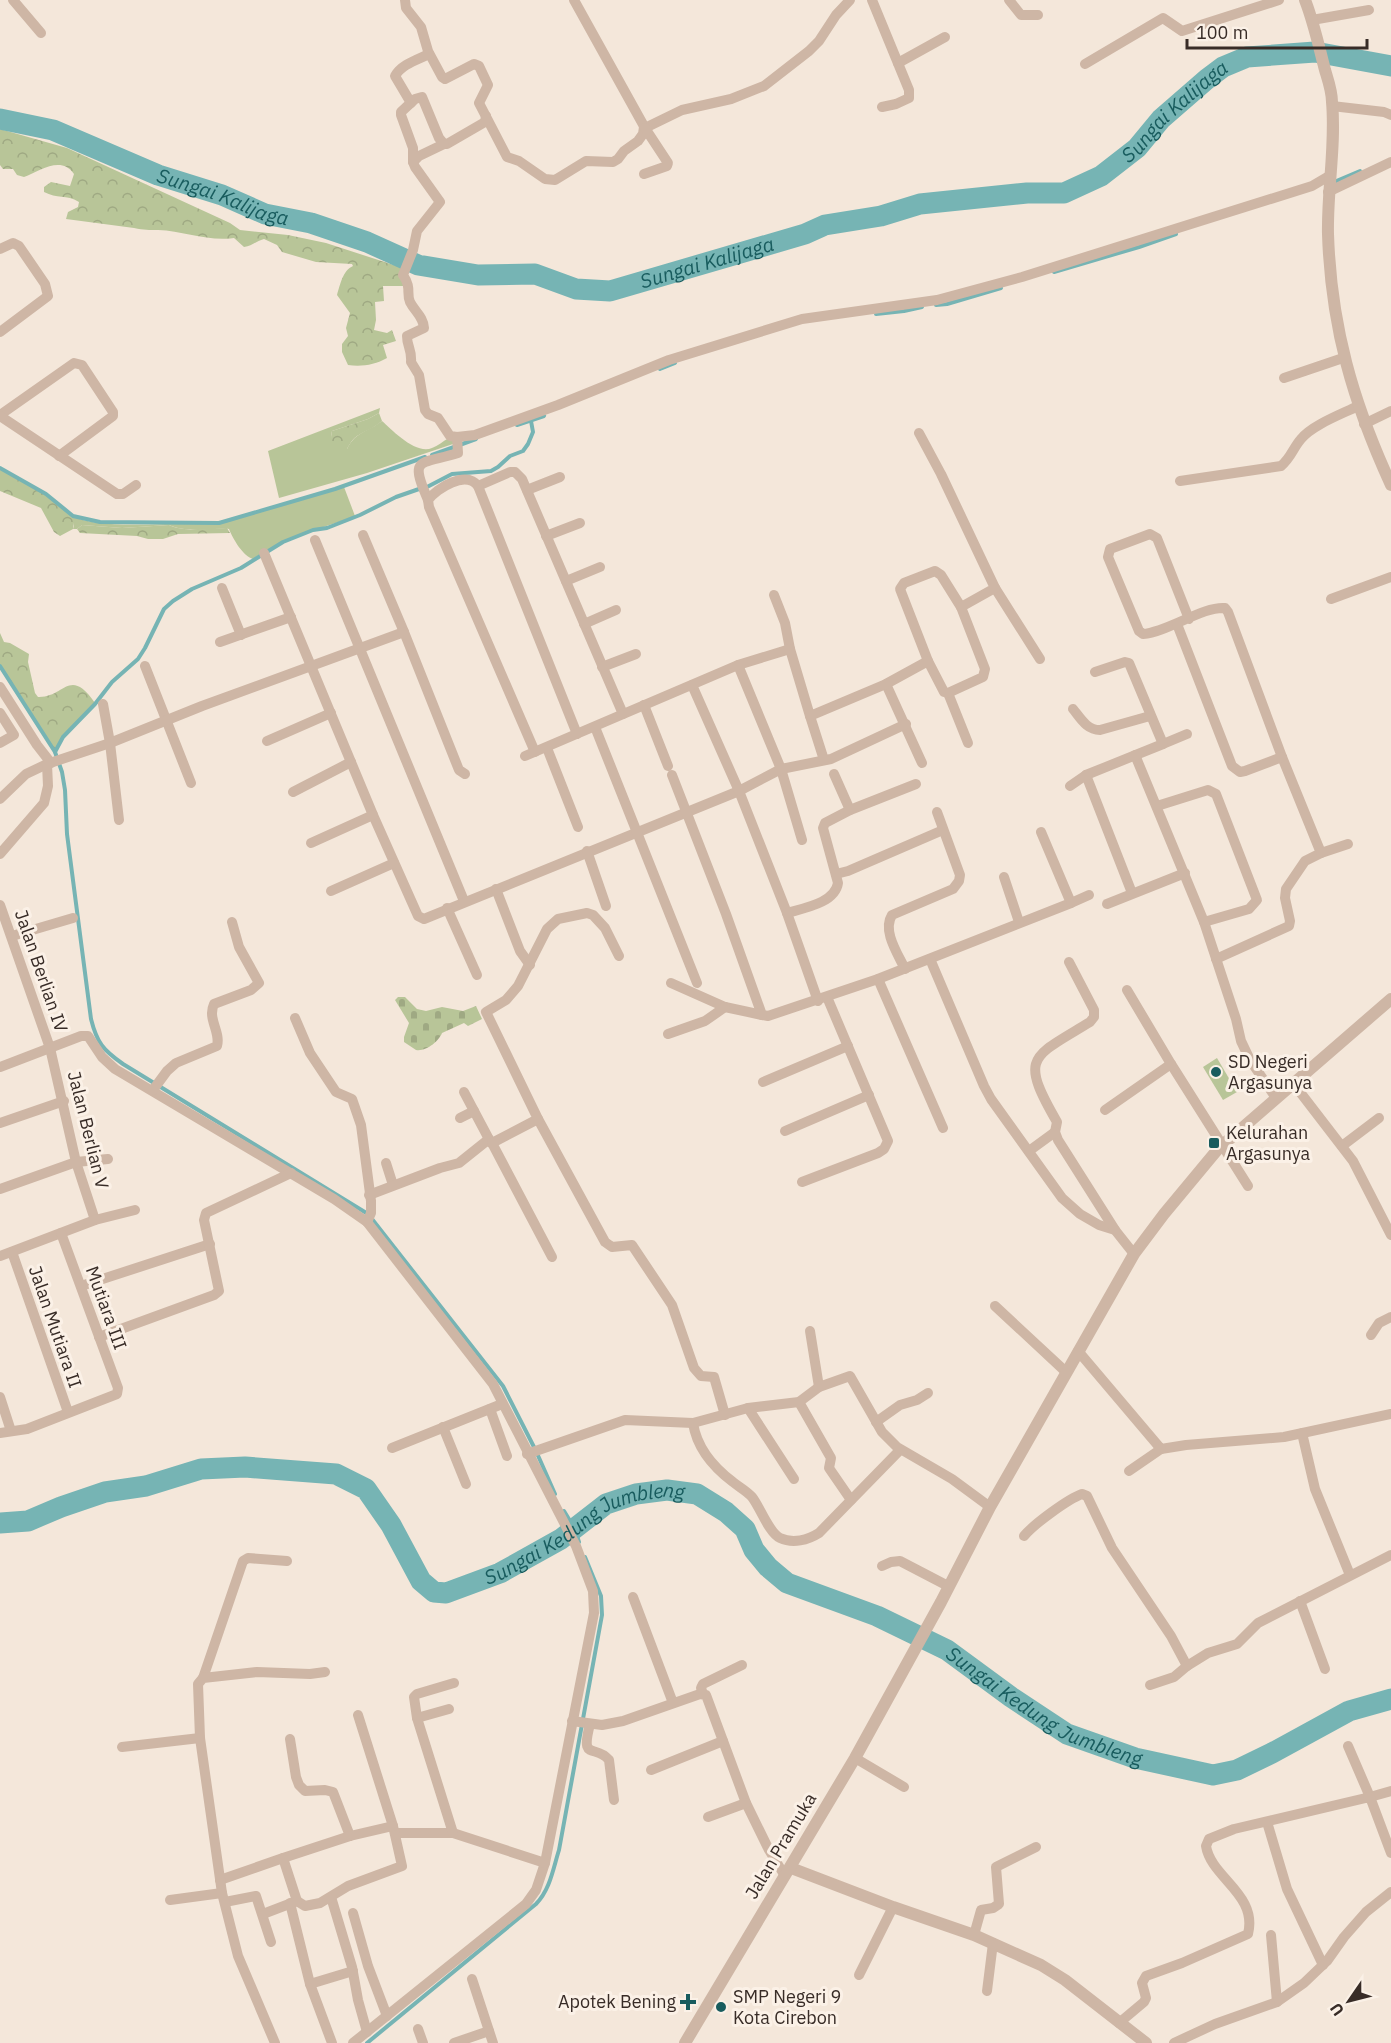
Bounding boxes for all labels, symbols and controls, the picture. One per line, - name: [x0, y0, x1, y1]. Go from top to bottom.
- scale bar: [1187, 12, 1367, 50]
- text: 100 m: [1196, 21, 1248, 44]
- water label: Sungai Kalijaga: [1115, 54, 1233, 168]
- water label: Sungai Kalijaga: [154, 161, 291, 231]
- water label: Sungai Kalijaga: [637, 230, 777, 295]
- street label: Jalan Berlian IV: [10, 907, 73, 1035]
- place label: SD Negeri Argasunya: [1228, 1050, 1313, 1094]
- marker: SD Negeri Argasunya: [1209, 1065, 1223, 1079]
- street label: Jalan Berlian V: [63, 1069, 114, 1191]
- place label: Kelurahan Argasunya: [1226, 1121, 1311, 1165]
- marker: Kelurahan Argasunya: [1207, 1136, 1221, 1150]
- street label: Jalan Mutiara II: [24, 1263, 87, 1391]
- street label: Mutiara III: [81, 1263, 132, 1353]
- water label: Sungai Kedung Jumbleng: [480, 1476, 687, 1591]
- water label: Sungai Kedung Jumbleng: [941, 1640, 1145, 1772]
- street label: Jalan Pramuka: [740, 1788, 821, 1903]
- north arrow: [1319, 1971, 1379, 2031]
- place label: SMP Negeri 9 Kota Cirebon: [733, 1985, 841, 2029]
- place label: Apotek Bening: [558, 1990, 676, 2013]
- marker: Apotek Bening: [681, 1995, 695, 2009]
- text: U: [1325, 1999, 1348, 2020]
- marker: SMP Negeri 9 Kota Cirebon: [714, 2000, 728, 2014]

